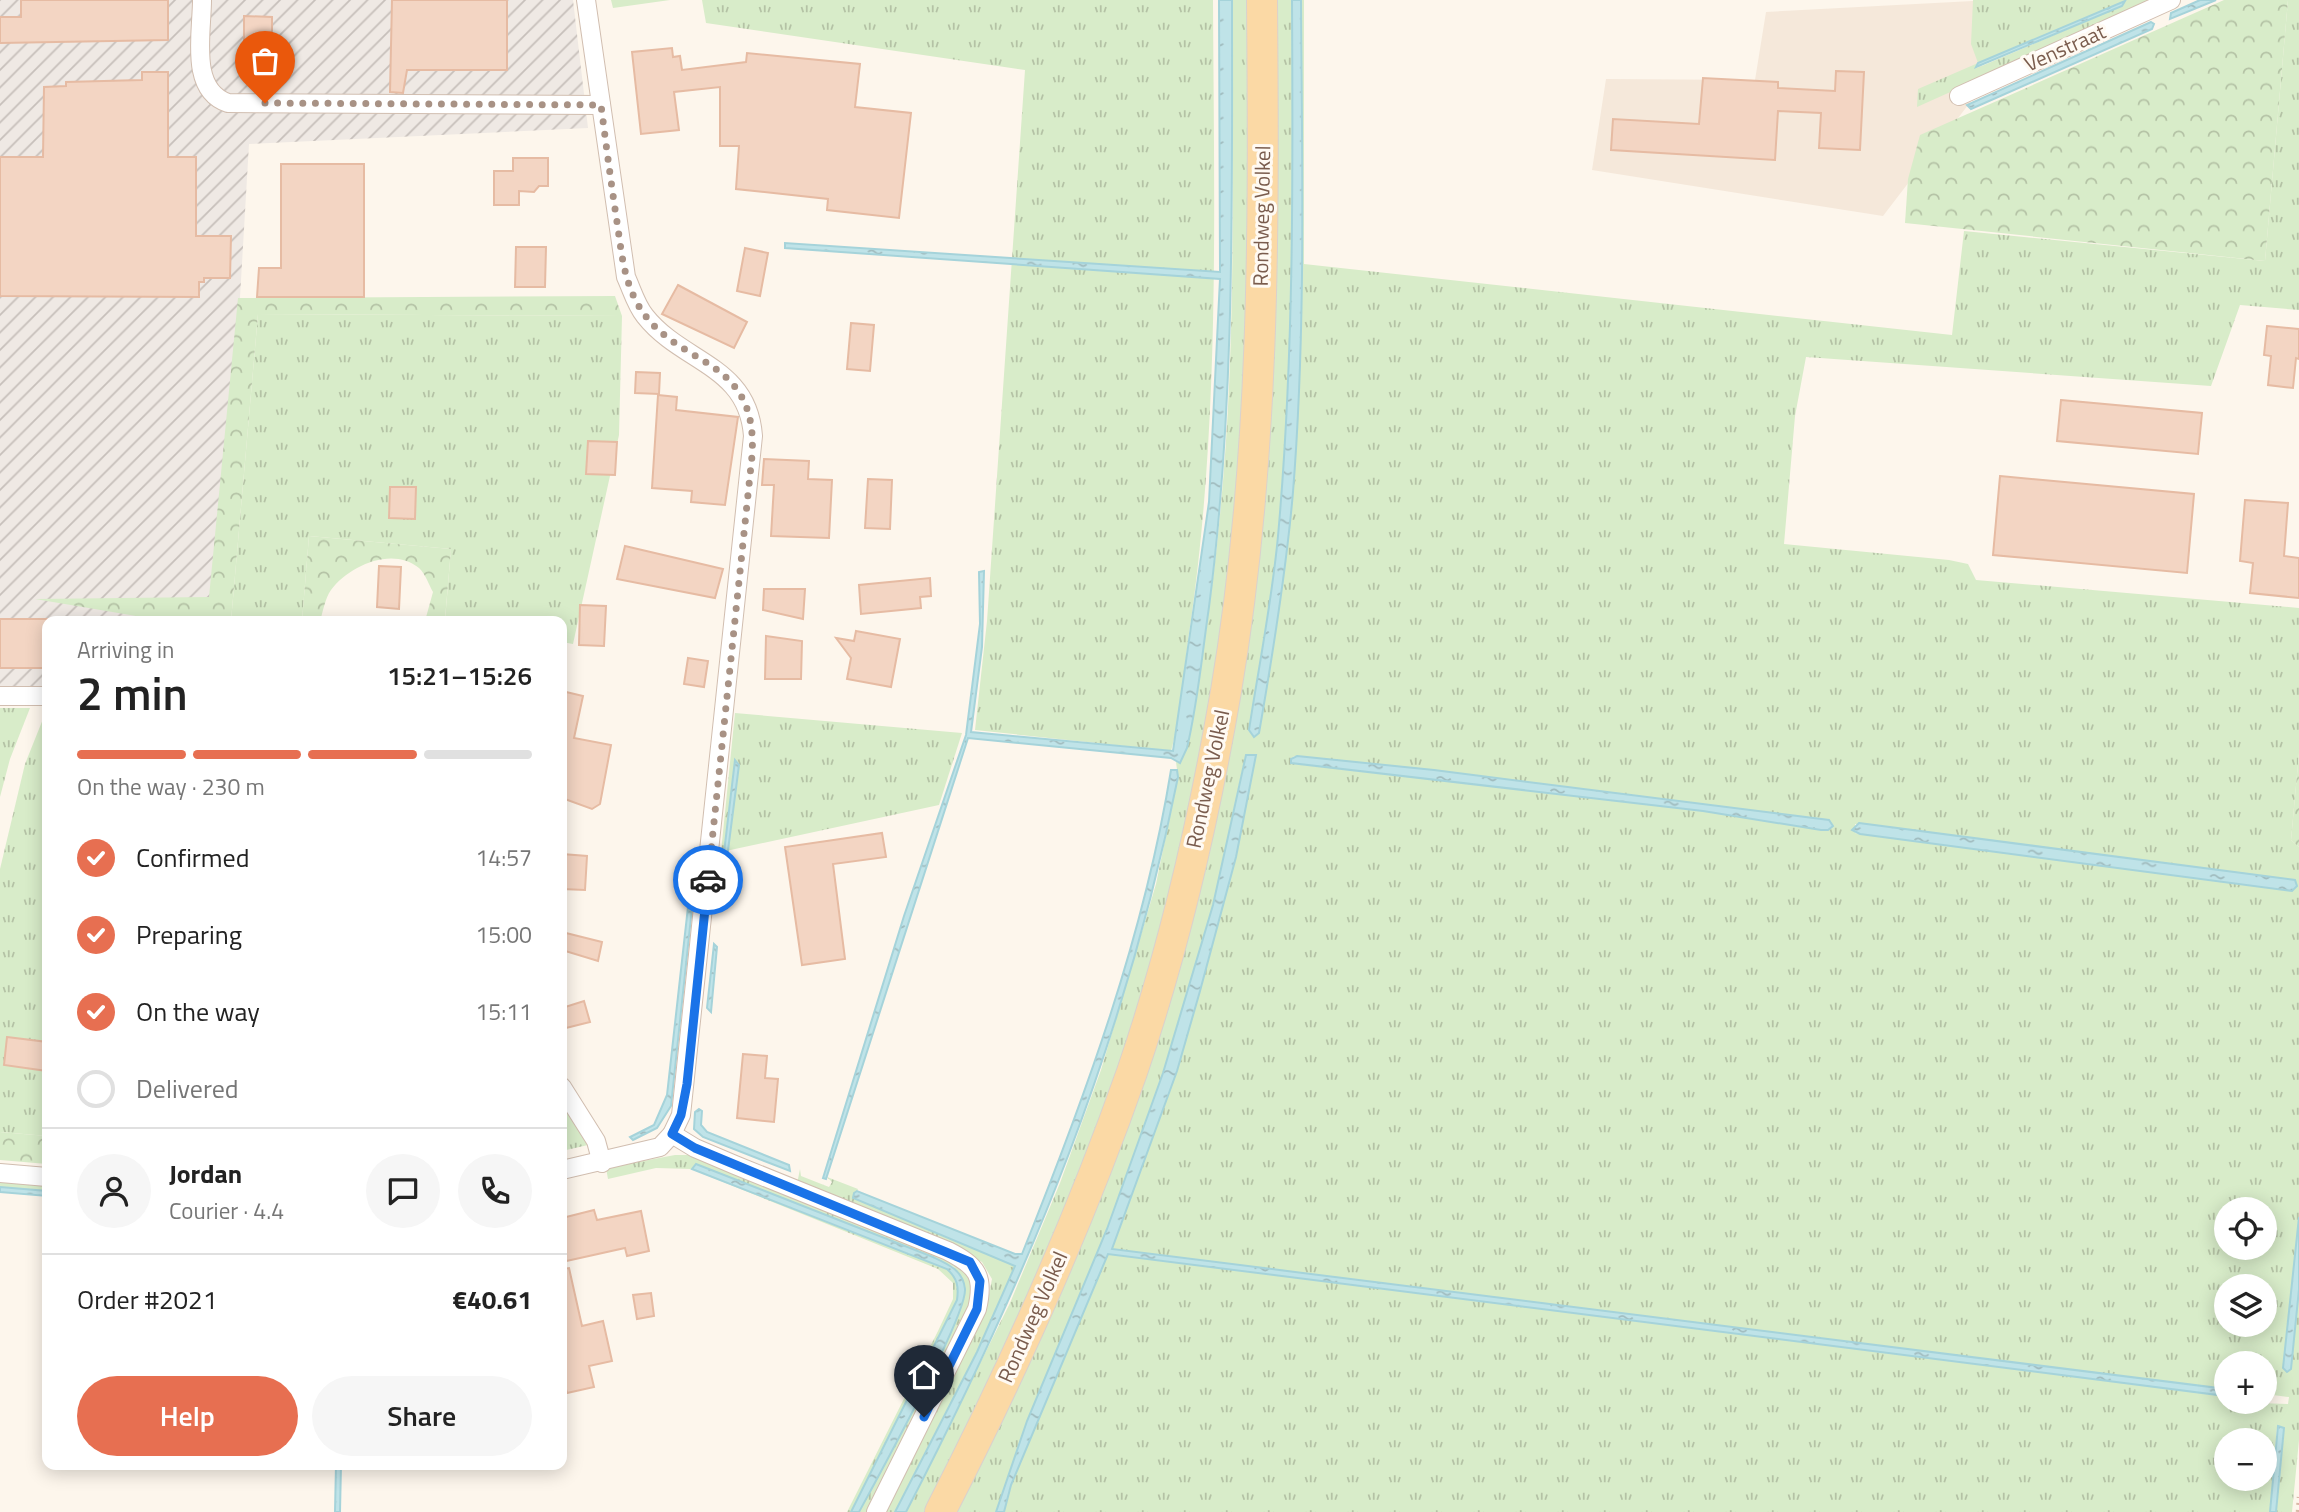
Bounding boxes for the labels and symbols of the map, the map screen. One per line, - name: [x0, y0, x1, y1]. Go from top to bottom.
- street label: Venstraat: [2019, 15, 2111, 79]
- pin: [235, 31, 295, 103]
- street label: Rondweg Volkel: [1244, 145, 1278, 287]
- street label: Rondweg Volkel: [1177, 707, 1237, 851]
- courier: [673, 845, 743, 915]
- street label: Rondweg Volkel: [989, 1246, 1075, 1387]
- pin: [894, 1345, 954, 1417]

